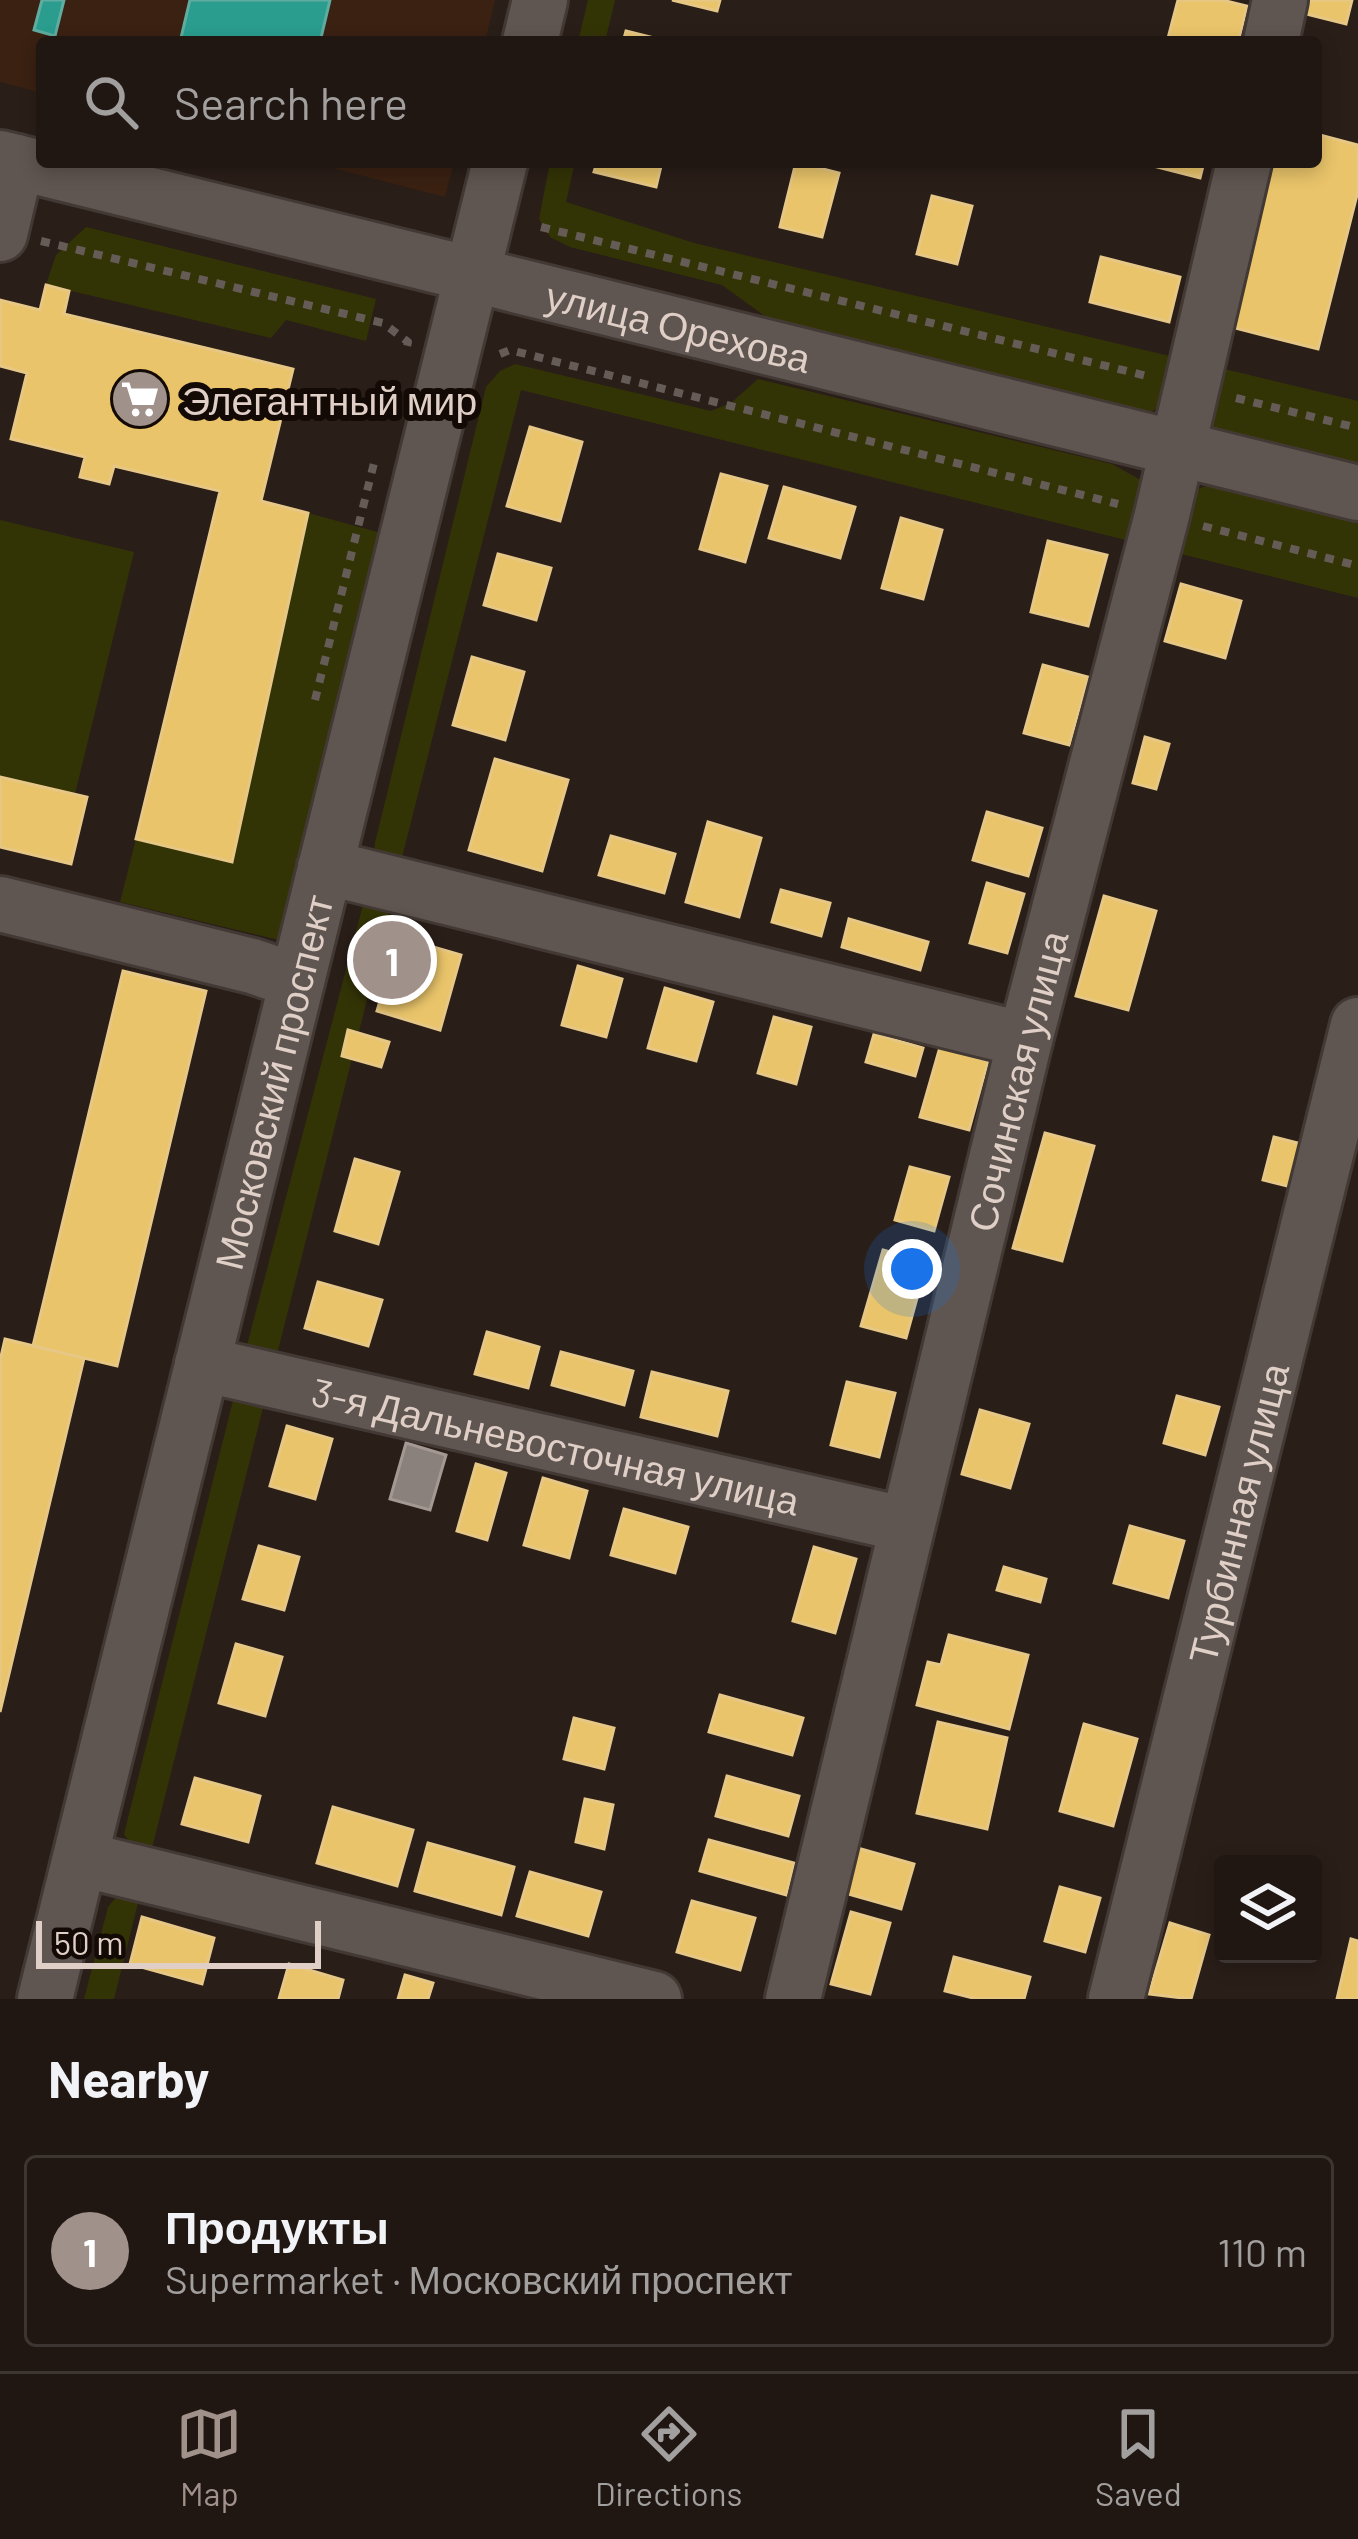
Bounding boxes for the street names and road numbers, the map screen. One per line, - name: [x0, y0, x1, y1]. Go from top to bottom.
- street label: улица Орехова: [542, 270, 816, 381]
- street label: Московский проспект: [203, 890, 341, 1274]
- street label: Сочинская улица: [956, 925, 1076, 1236]
- street label: Турбинная улица: [1177, 1358, 1297, 1668]
- street label: 3-я Дальневосточная улица: [308, 1366, 804, 1523]

